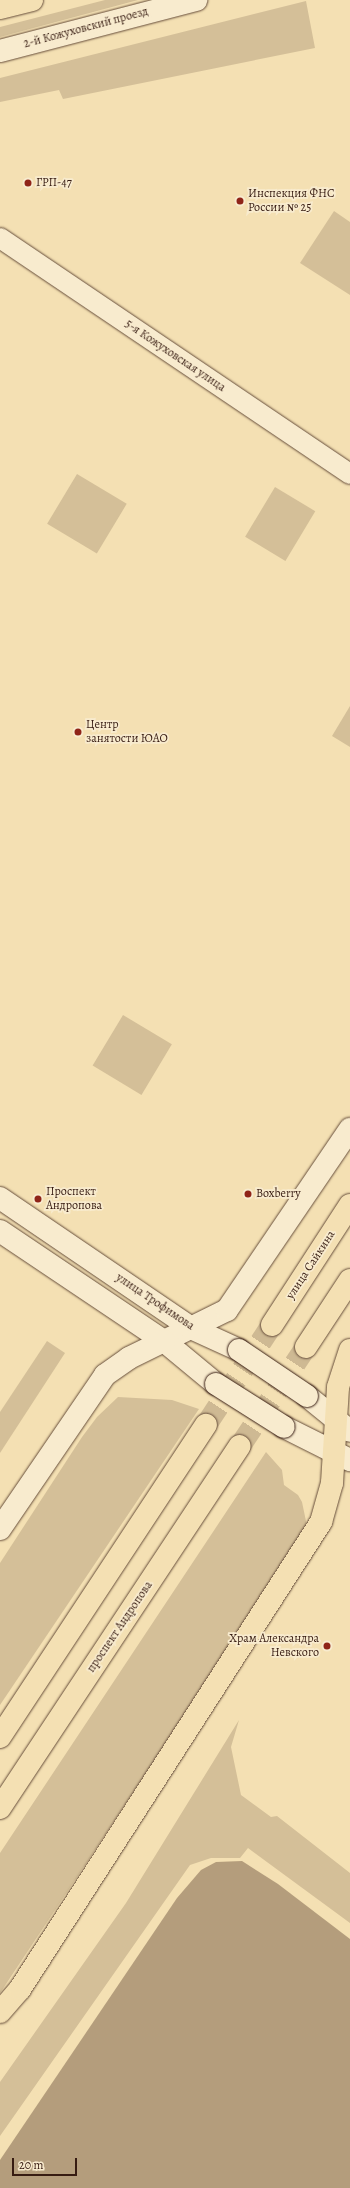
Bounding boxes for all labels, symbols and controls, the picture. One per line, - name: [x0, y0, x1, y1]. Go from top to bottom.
- street label: 2-й Кожуховский проезд: [22, 4, 150, 52]
- place label: ГРП-47: [36, 176, 72, 190]
- marker: ГРП-47: [23, 178, 33, 188]
- place label: Инспекция ФНС России № 25: [248, 187, 334, 215]
- marker: Инспекция ФНС России № 25: [235, 196, 245, 206]
- street label: 5-я Кожуховская улица: [122, 317, 228, 395]
- place label: Центр занятости ЮАО: [86, 718, 168, 746]
- marker: Центр занятости ЮАО: [73, 727, 83, 737]
- place label: Проспект Андропова: [46, 1185, 102, 1213]
- place label: Boxberry: [256, 1187, 301, 1201]
- marker: Boxberry: [243, 1189, 253, 1199]
- marker: Проспект Андропова: [33, 1194, 43, 1204]
- street label: улица Сайкина: [283, 1228, 339, 1302]
- street label: улица Трофимова: [113, 1271, 197, 1333]
- street label: проспект Андропова: [84, 1579, 156, 1675]
- place label: Храм Александра Невского: [229, 1632, 319, 1660]
- marker: Храм Александра Невского: [322, 1641, 332, 1651]
- scale bar: [14, 2150, 79, 2176]
- text: 20 m: [19, 2157, 43, 2173]

